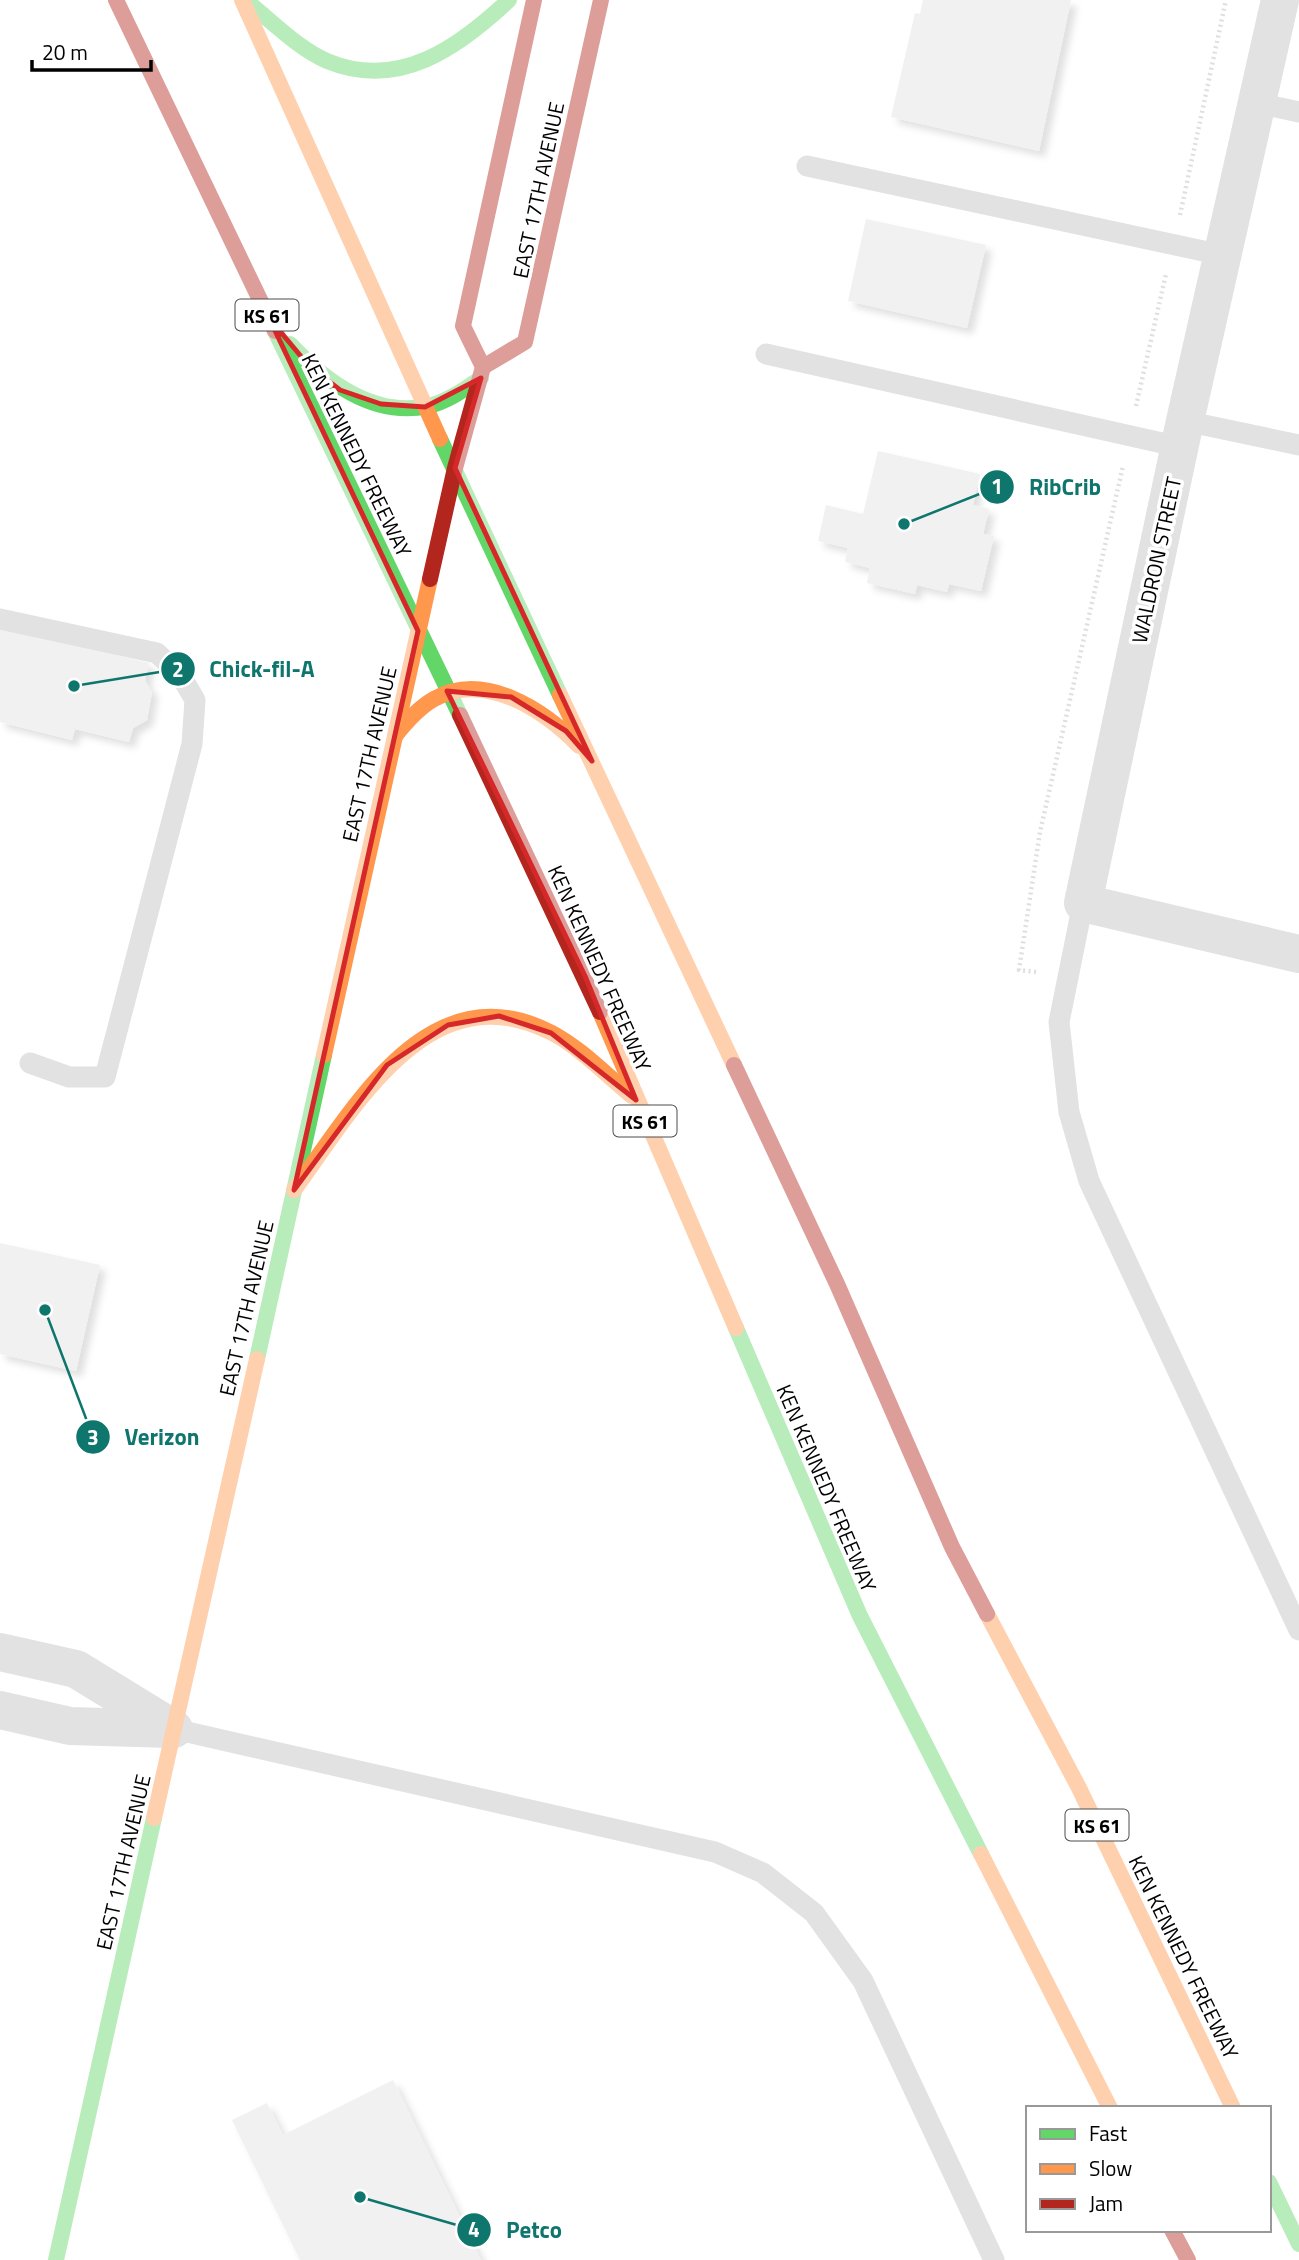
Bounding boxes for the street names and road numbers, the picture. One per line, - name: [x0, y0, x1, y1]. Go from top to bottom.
- street label: EAST 17TH AVENUE: [504, 99, 572, 281]
- road number: KS 61: [236, 300, 298, 330]
- street label: KEN KENNEDY FREEWAY: [294, 348, 421, 563]
- street label: WALDRON STREET: [1123, 474, 1189, 646]
- street label: EAST 17TH AVENUE: [333, 663, 405, 845]
- street label: KEN KENNEDY FREEWAY: [540, 860, 660, 1077]
- road number: KS 61: [614, 1106, 676, 1136]
- street label: EAST 17TH AVENUE: [210, 1217, 282, 1399]
- street label: KEN KENNEDY FREEWAY: [769, 1379, 886, 1598]
- street label: EAST 17TH AVENUE: [87, 1771, 159, 1953]
- road number: KS 61: [1066, 1810, 1128, 1840]
- street label: KEN KENNEDY FREEWAY: [1121, 1850, 1248, 2065]

